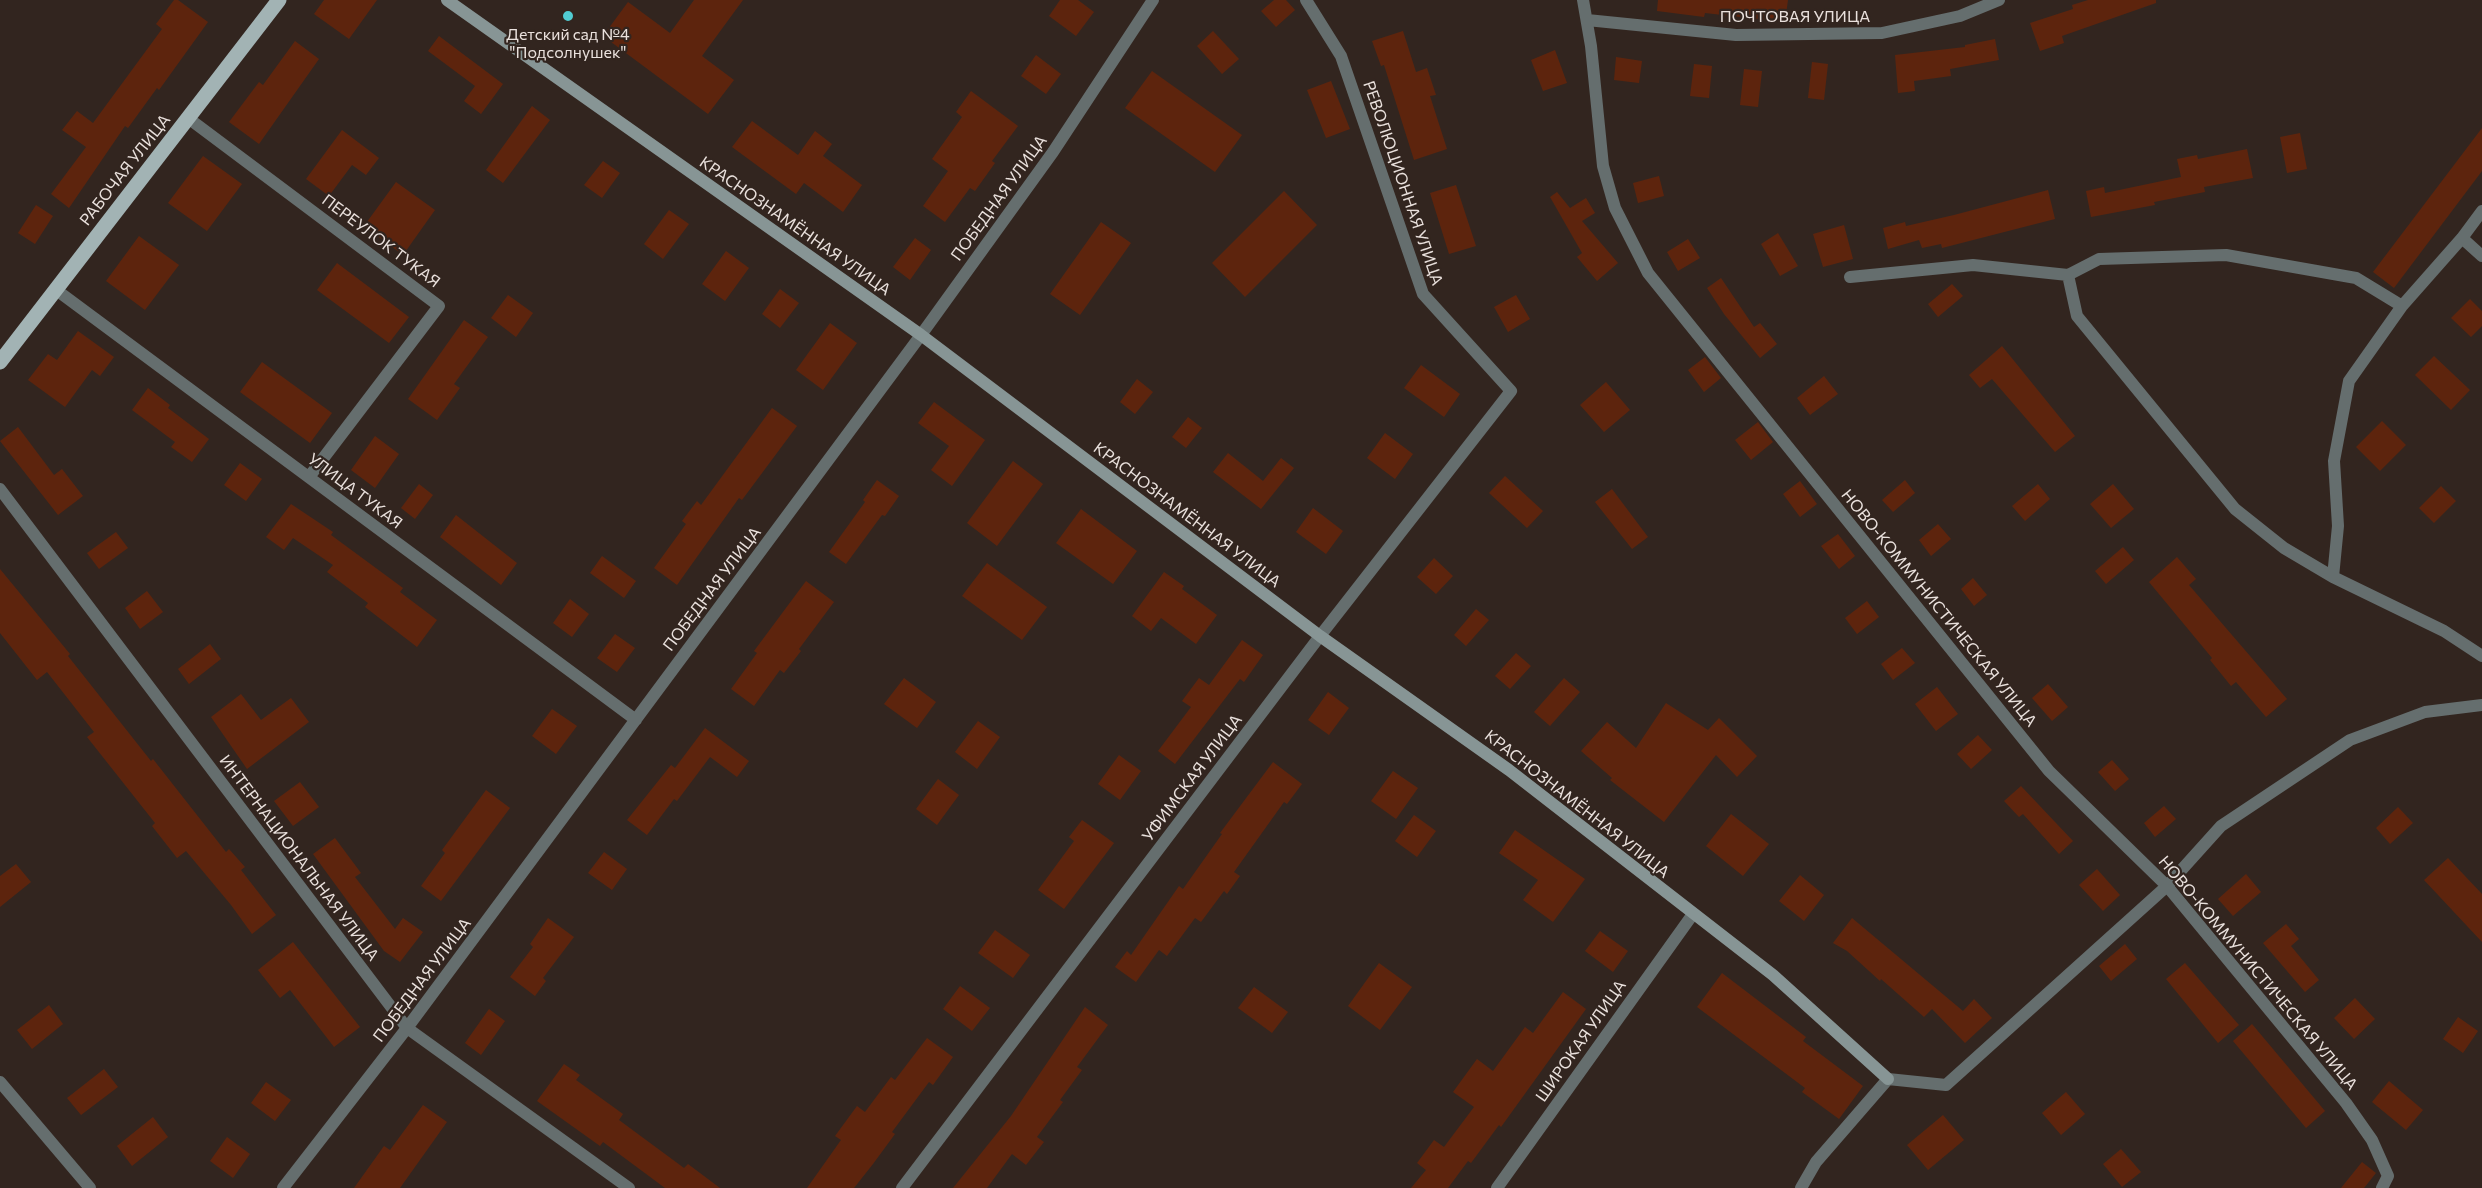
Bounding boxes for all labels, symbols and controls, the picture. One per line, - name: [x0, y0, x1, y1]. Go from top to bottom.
- street label: ПОЧТОВАЯ УЛИЦА: [1720, 7, 1870, 27]
- marker: Детский сад №4 "Подсолнушек": [561, 9, 575, 23]
- place label: Детский сад №4 "Подсолнушек": [506, 25, 630, 63]
- street label: РЕВОЛЮЦИОННАЯ УЛИЦА: [1359, 78, 1447, 288]
- street label: РАБОЧАЯ УЛИЦА: [76, 111, 174, 229]
- street label: ПОБЕДНАЯ УЛИЦА: [947, 131, 1051, 265]
- street label: КРАСНОЗНАМЁННАЯ УЛИЦА: [696, 152, 894, 300]
- street label: ПЕРЕУЛОК ТУКАЯ: [318, 190, 444, 292]
- street label: КРАСНОЗНАМЁННАЯ УЛИЦА: [1090, 438, 1284, 592]
- street label: УЛИЦА ТУКАЯ: [304, 449, 406, 533]
- street label: НОВО-КОММУНИСТИЧЕСКАЯ УЛИЦА: [1837, 486, 2041, 730]
- street label: ПОБЕДНАЯ УЛИЦА: [659, 523, 765, 655]
- street label: УФИМСКАЯ УЛИЦА: [1138, 711, 1246, 845]
- street label: КРАСНОЗНАМЁННАЯ УЛИЦА: [1481, 726, 1673, 882]
- street label: ИНТЕРНАЦИОНАЛЬНАЯ УЛИЦА: [215, 751, 383, 965]
- street label: НОВО-КОММУНИСТИЧЕСКАЯ УЛИЦА: [2154, 852, 2362, 1094]
- street label: ПОБЕДНАЯ УЛИЦА: [369, 914, 475, 1046]
- street label: ШИРОКАЯ УЛИЦА: [1532, 976, 1630, 1106]

